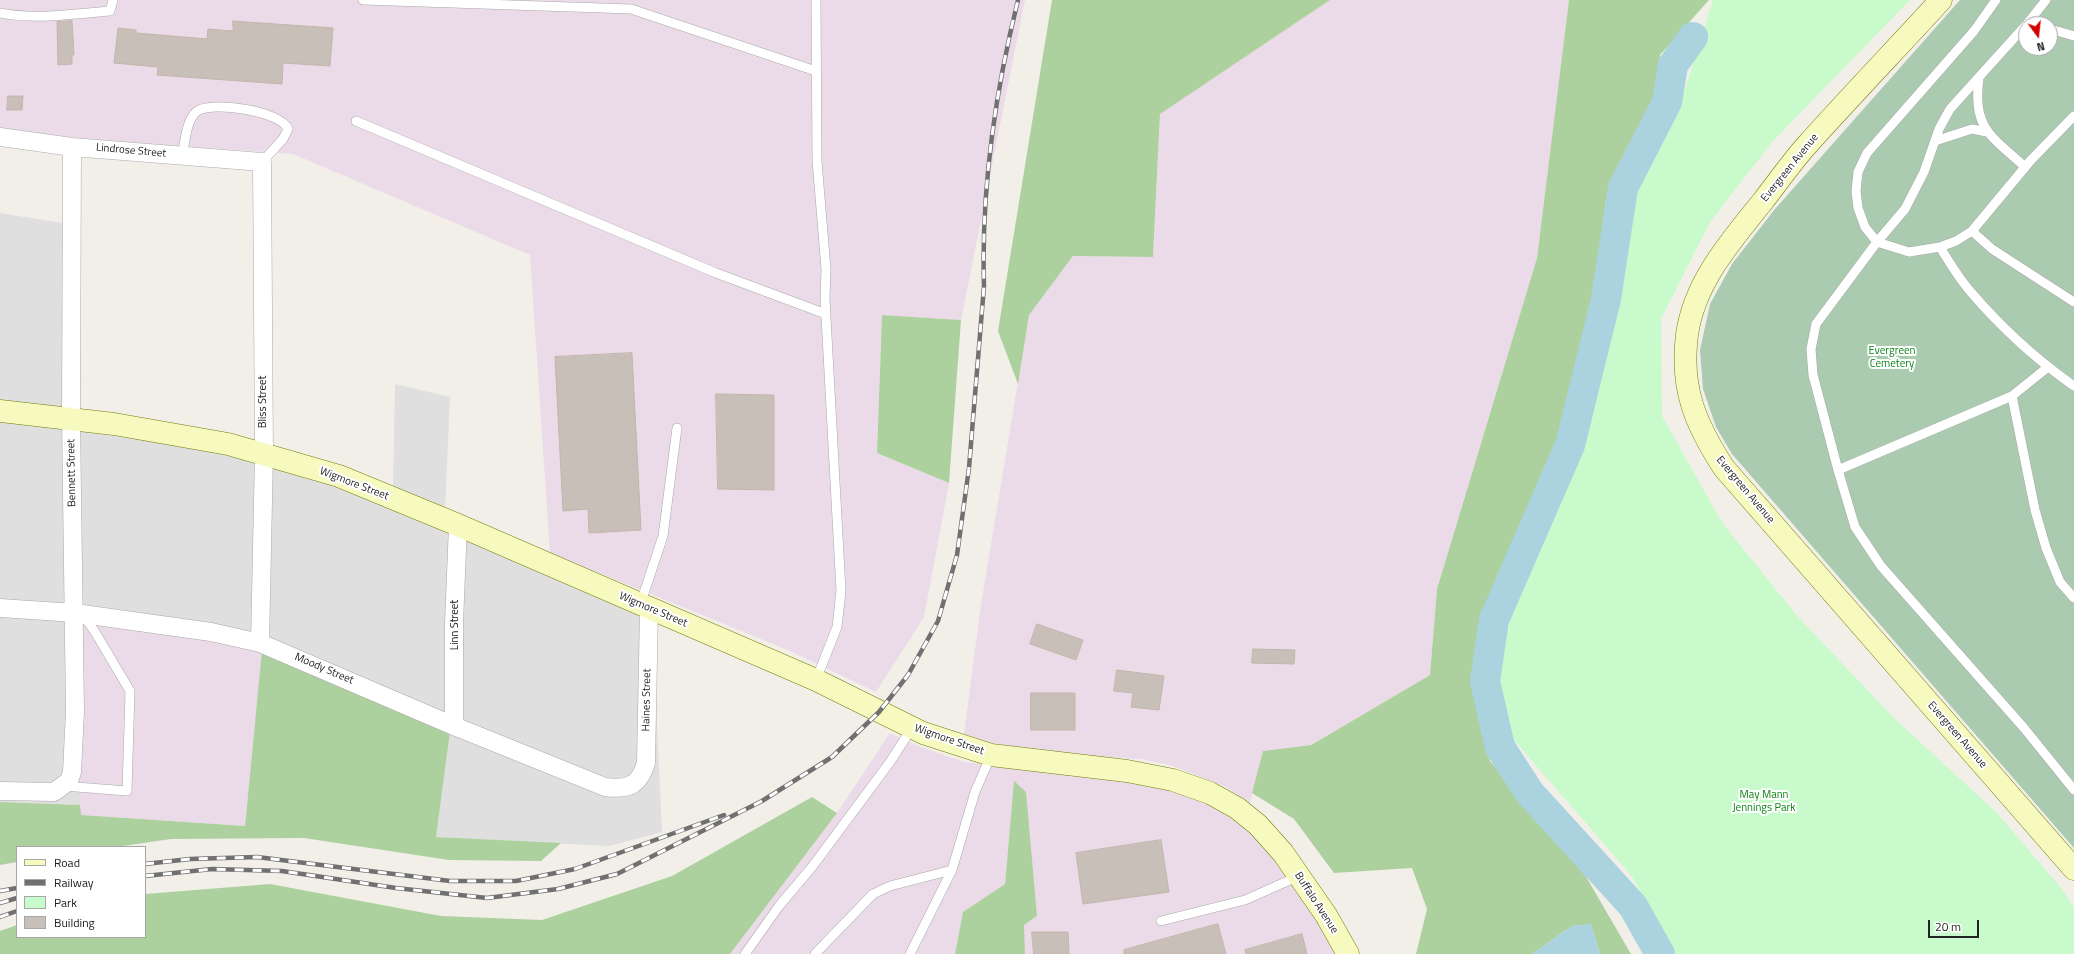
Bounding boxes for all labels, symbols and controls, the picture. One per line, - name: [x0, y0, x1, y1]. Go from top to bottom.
- north arrow: [2018, 16, 2058, 56]
- text: N: [2035, 38, 2047, 55]
- street label: Evergreen Avenue: [1759, 131, 1821, 205]
- street label: Lindrose Street: [95, 141, 167, 161]
- park label: Evergreen Cemetery: [1869, 344, 1915, 370]
- street label: Bliss Street: [256, 376, 270, 428]
- street label: Bennett Street: [65, 439, 79, 507]
- street label: Evergreen Avenue: [1713, 454, 1777, 526]
- street label: Wigmore Street: [318, 465, 390, 503]
- street label: Wigmore Street: [617, 590, 689, 630]
- street label: Linn Street: [448, 600, 462, 650]
- street label: Moody Street: [293, 651, 355, 687]
- street label: Haines Street: [640, 669, 654, 731]
- street label: Evergreen Avenue: [1925, 699, 1989, 771]
- street label: Wigmore Street: [912, 722, 986, 758]
- park label: May Mann Jennings Park: [1732, 788, 1796, 814]
- legend: [16, 846, 146, 938]
- text: Road: [54, 853, 80, 872]
- street label: Buffalo Avenue: [1291, 870, 1341, 936]
- text: Railway: [54, 873, 94, 892]
- text: Park: [54, 893, 77, 912]
- scale bar: [1930, 912, 1981, 938]
- text: Building: [54, 913, 95, 932]
- text: 20 m: [1935, 917, 1961, 936]

